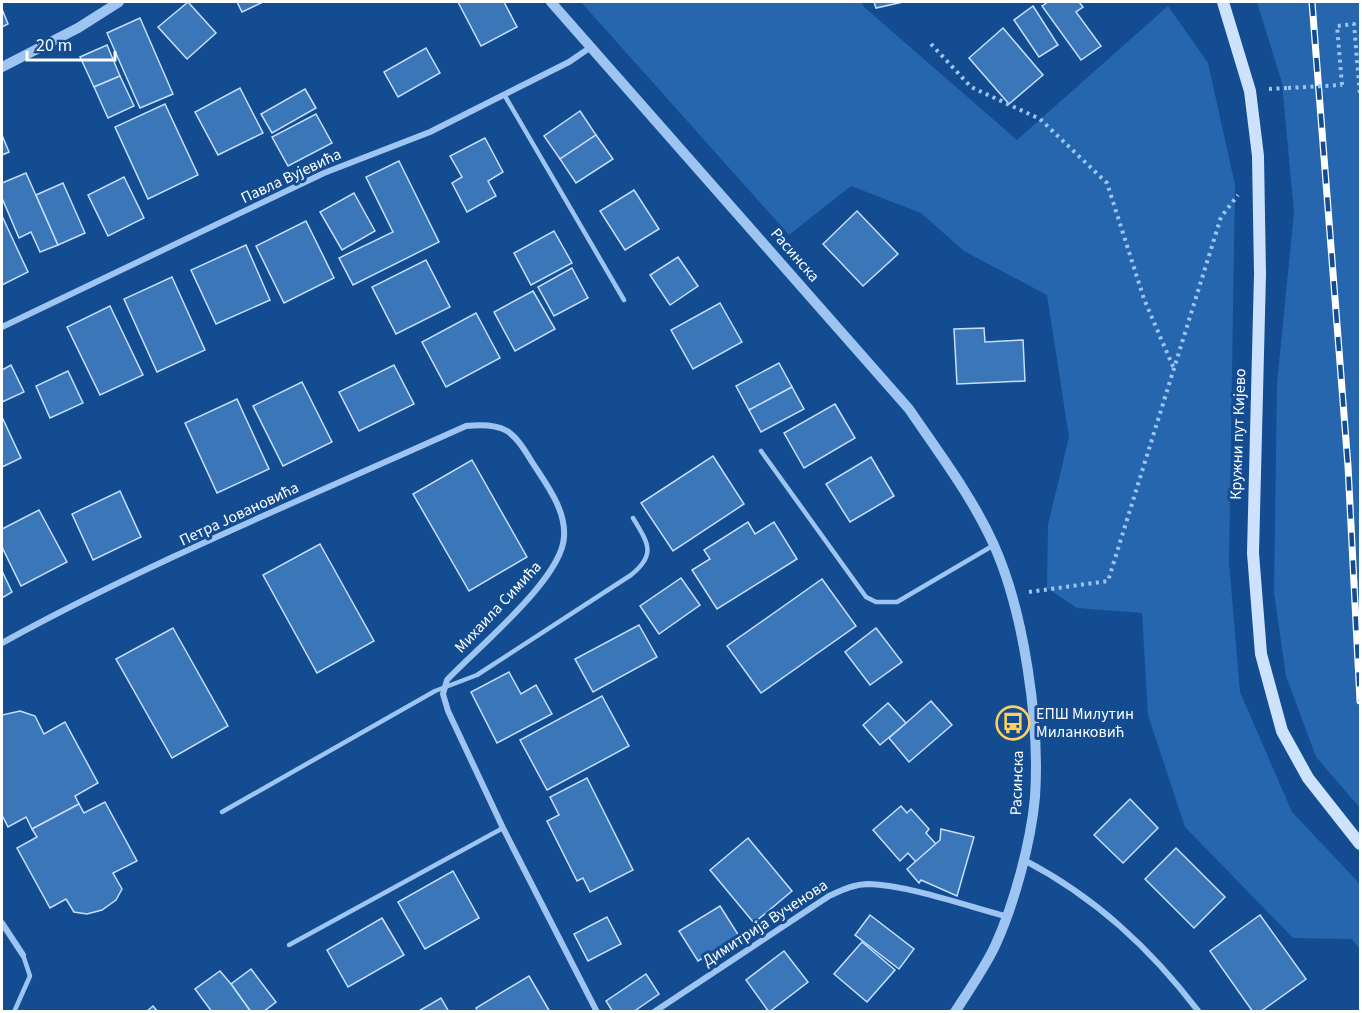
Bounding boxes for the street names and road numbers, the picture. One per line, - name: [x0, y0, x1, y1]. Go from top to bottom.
- street label: Павла Вујевића: [237, 143, 345, 209]
- street label: Расинска: [765, 223, 825, 287]
- street label: Кружни пут Кијево: [1225, 368, 1251, 500]
- street label: Петра Јовановића: [176, 477, 302, 551]
- street label: Михаила Симића: [450, 556, 546, 658]
- street label: Расинска: [1005, 750, 1029, 816]
- street label: Димитрија Вученова: [698, 874, 832, 972]

